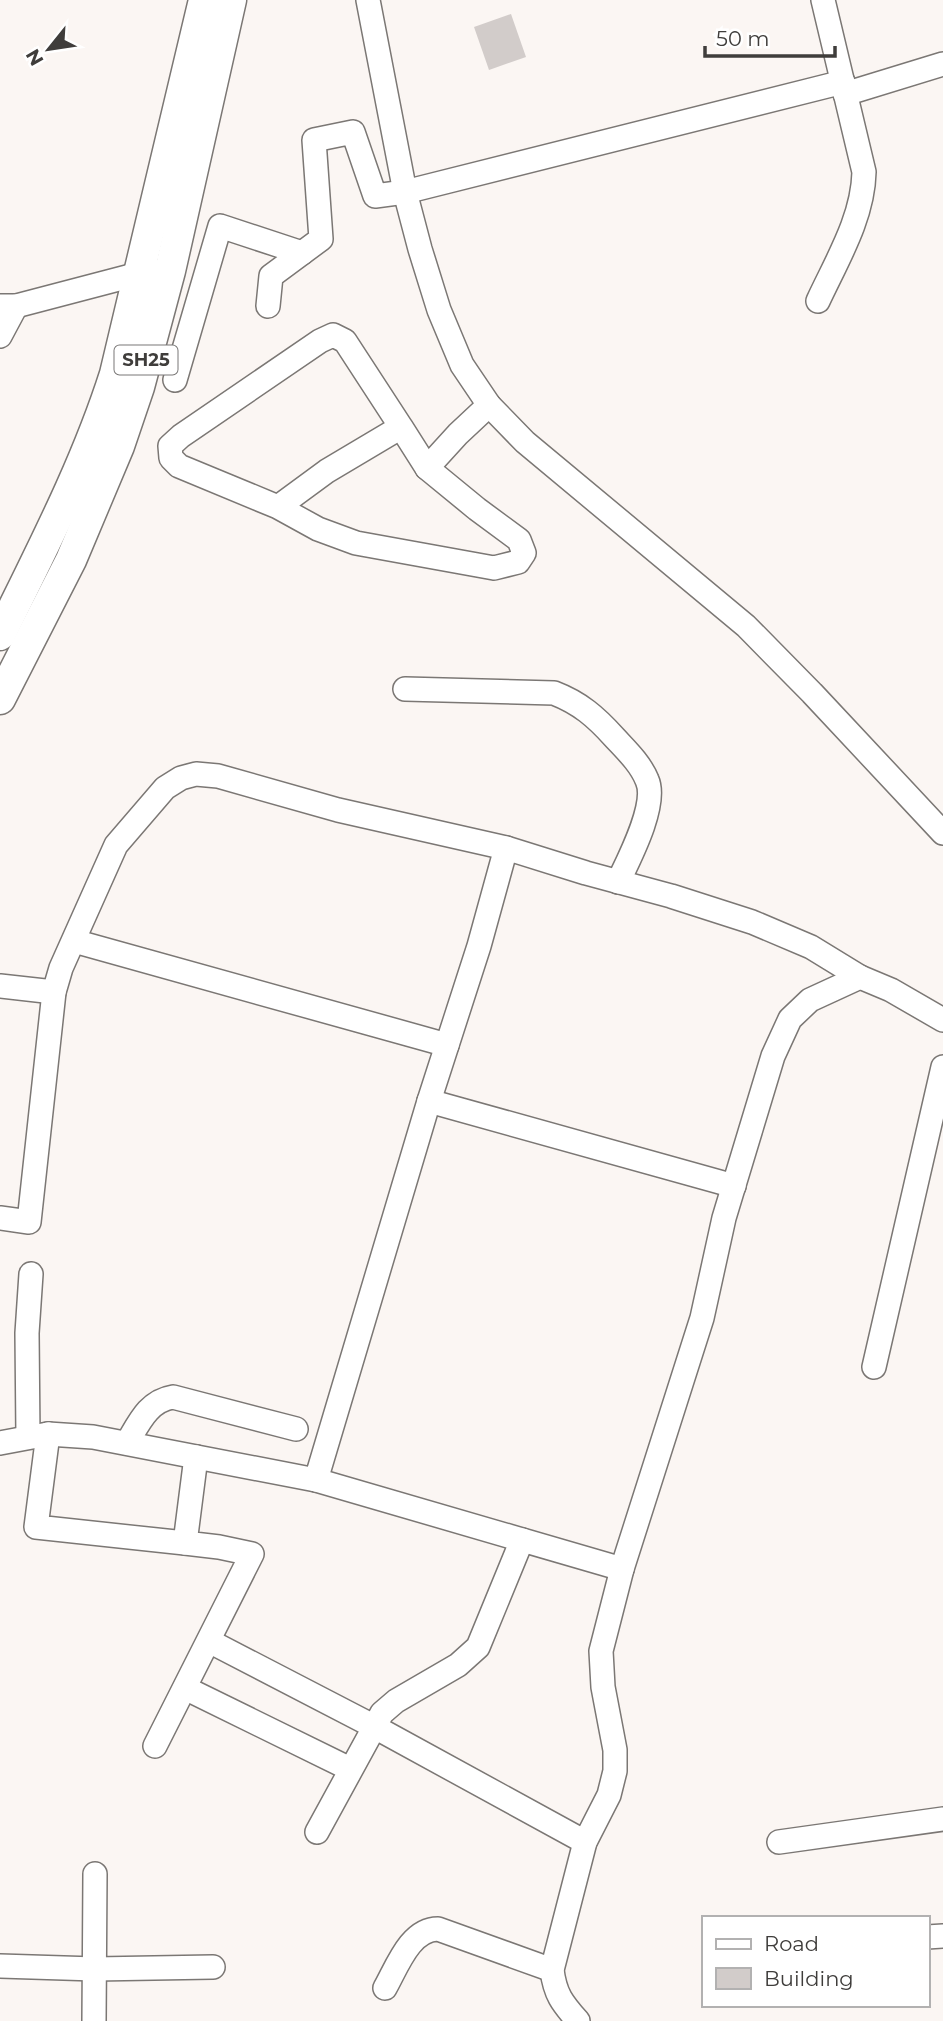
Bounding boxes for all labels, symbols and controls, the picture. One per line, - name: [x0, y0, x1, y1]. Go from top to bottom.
- north arrow: [14, 14, 84, 84]
- scale bar: [705, 14, 834, 58]
- text: 50 m: [716, 26, 770, 51]
- text: N: [21, 45, 49, 70]
- road number: SH25: [114, 346, 178, 374]
- legend: [702, 1916, 929, 2007]
- text: Road: [764, 1931, 819, 1956]
- text: Building: [764, 1966, 854, 1991]

